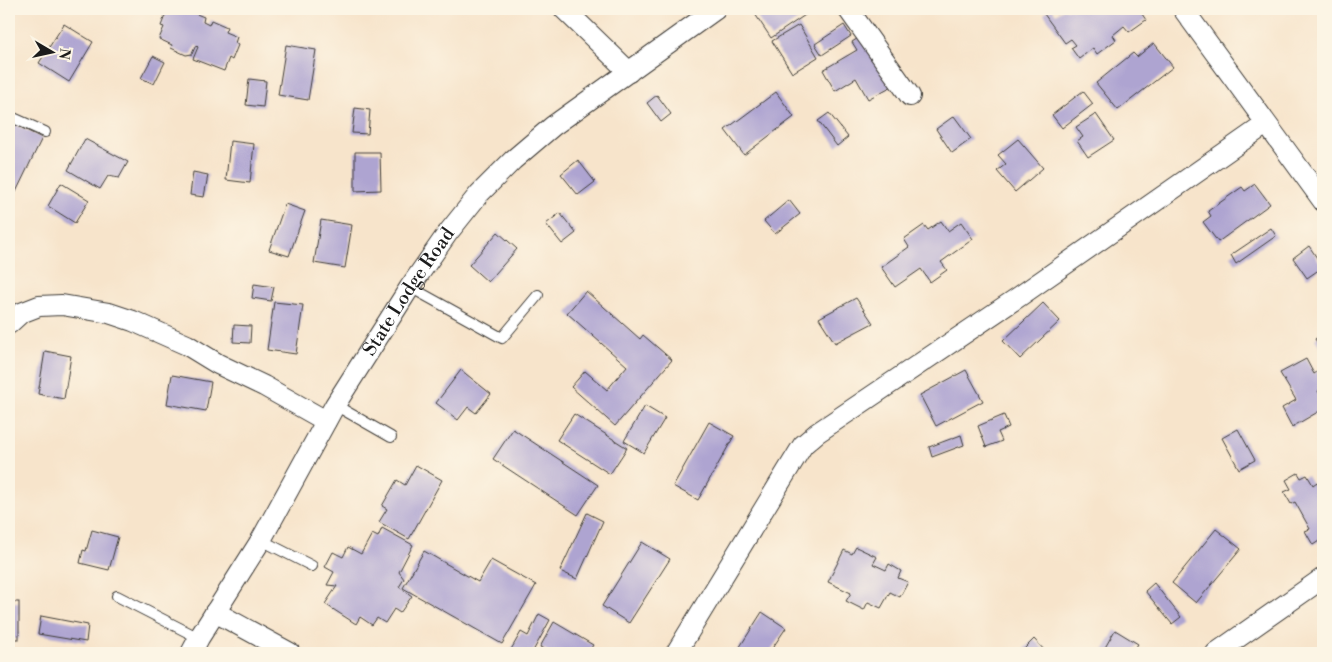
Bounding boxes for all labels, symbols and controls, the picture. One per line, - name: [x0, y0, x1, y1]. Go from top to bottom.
- north arrow: [28, 28, 78, 78]
- text: N: [54, 47, 74, 61]
- street label: State Lodge Road: [357, 223, 460, 360]

